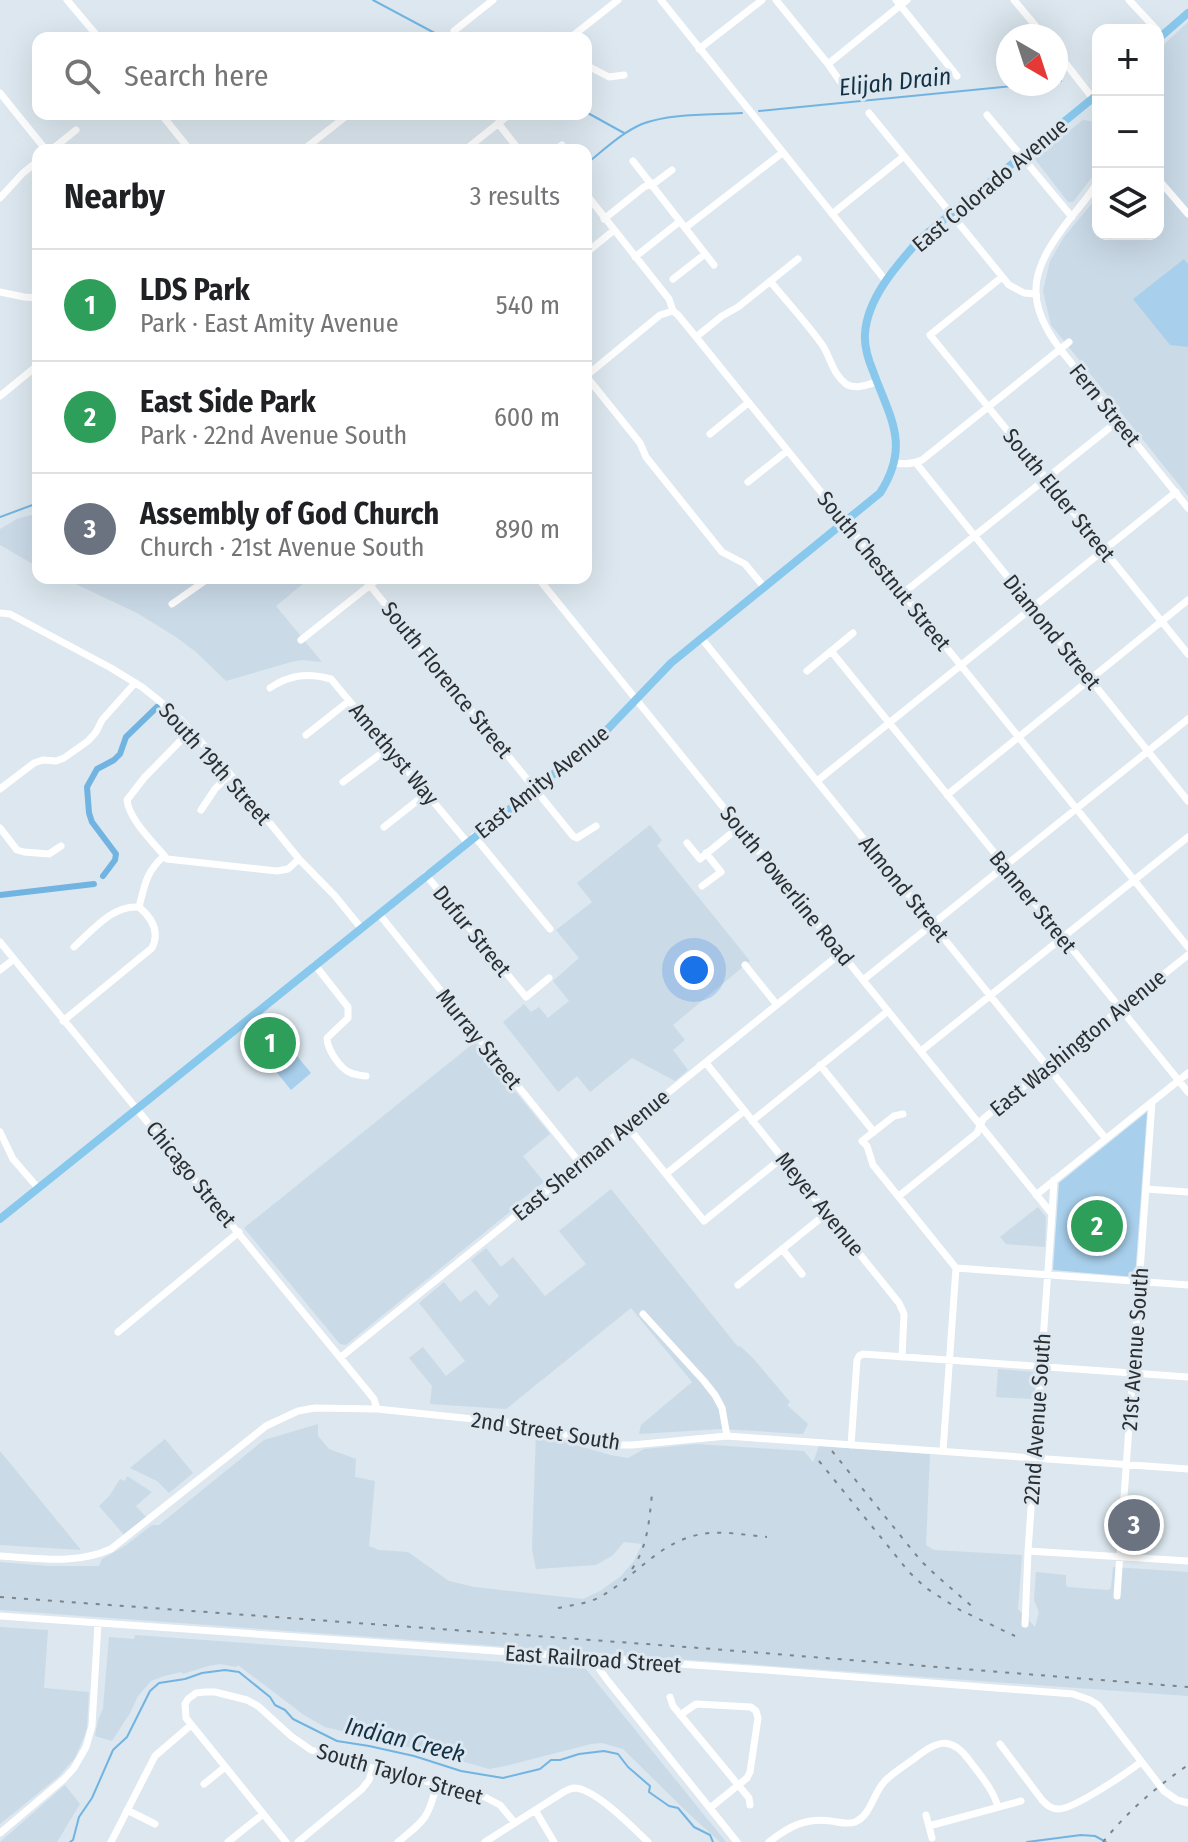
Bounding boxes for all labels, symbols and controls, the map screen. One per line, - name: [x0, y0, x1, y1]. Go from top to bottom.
- north arrow: [996, 24, 1068, 96]
- map controls: [1092, 24, 1164, 240]
- button: +: [1092, 24, 1164, 96]
- search box: [32, 32, 592, 120]
- icon: search: [60, 54, 104, 98]
- text: Search here: [124, 58, 269, 94]
- water label: Elijah Drain: [837, 62, 953, 102]
- button: −: [1092, 96, 1164, 168]
- street label: East Colorado Avenue: [907, 112, 1073, 258]
- button: layers: [1092, 168, 1164, 240]
- text: Nearby: [64, 176, 165, 217]
- text: 3 results: [470, 181, 560, 212]
- text: LDS Park: [140, 272, 250, 308]
- text: 1: [85, 290, 96, 321]
- text: 540 m: [496, 290, 560, 321]
- text: Park · East Amity Avenue: [140, 308, 399, 339]
- street label: Fern Street: [1064, 358, 1147, 452]
- text: East Side Park: [140, 384, 316, 420]
- text: 2: [84, 402, 96, 433]
- text: 600 m: [494, 402, 560, 433]
- text: Park · 22nd Avenue South: [140, 420, 407, 451]
- street label: South Elder Street: [997, 423, 1121, 568]
- street label: South Chestnut Street: [811, 486, 957, 657]
- text: Assembly of God Church: [140, 496, 439, 532]
- text: 3: [84, 514, 96, 545]
- text: 890 m: [495, 514, 560, 545]
- text: Church · 21st Avenue South: [140, 532, 425, 563]
- street label: Diamond Street: [997, 569, 1107, 696]
- street label: South Florence Street: [376, 596, 519, 764]
- street label: South 19th Street: [153, 697, 278, 831]
- street label: Amethyst Way: [343, 697, 445, 811]
- street label: East Amity Avenue: [470, 720, 614, 844]
- street label: South Powerline Road: [714, 801, 860, 971]
- street label: Almond Street: [853, 831, 955, 948]
- street label: Banner Street: [984, 845, 1083, 959]
- street label: Dufur Street: [427, 880, 517, 983]
- your location: [674, 950, 714, 990]
- street label: East Washington Avenue: [985, 964, 1171, 1122]
- street label: Murray Street: [430, 983, 528, 1095]
- pin: 1: [244, 1013, 296, 1073]
- street label: East Sherman Avenue: [507, 1083, 675, 1227]
- street label: Chicago Street: [140, 1115, 242, 1233]
- street label: Meyer Avenue: [770, 1147, 870, 1261]
- pin: 2: [1071, 1196, 1123, 1256]
- street label: 21st Avenue South: [1116, 1266, 1154, 1432]
- street label: 22nd Avenue South: [1018, 1332, 1056, 1506]
- street label: 2nd Street South: [470, 1406, 622, 1456]
- pin: 3: [1108, 1495, 1160, 1555]
- street label: East Railroad Street: [504, 1639, 683, 1679]
- water label: Indian Creek: [342, 1712, 468, 1768]
- street label: South Taylor Street: [314, 1737, 487, 1811]

